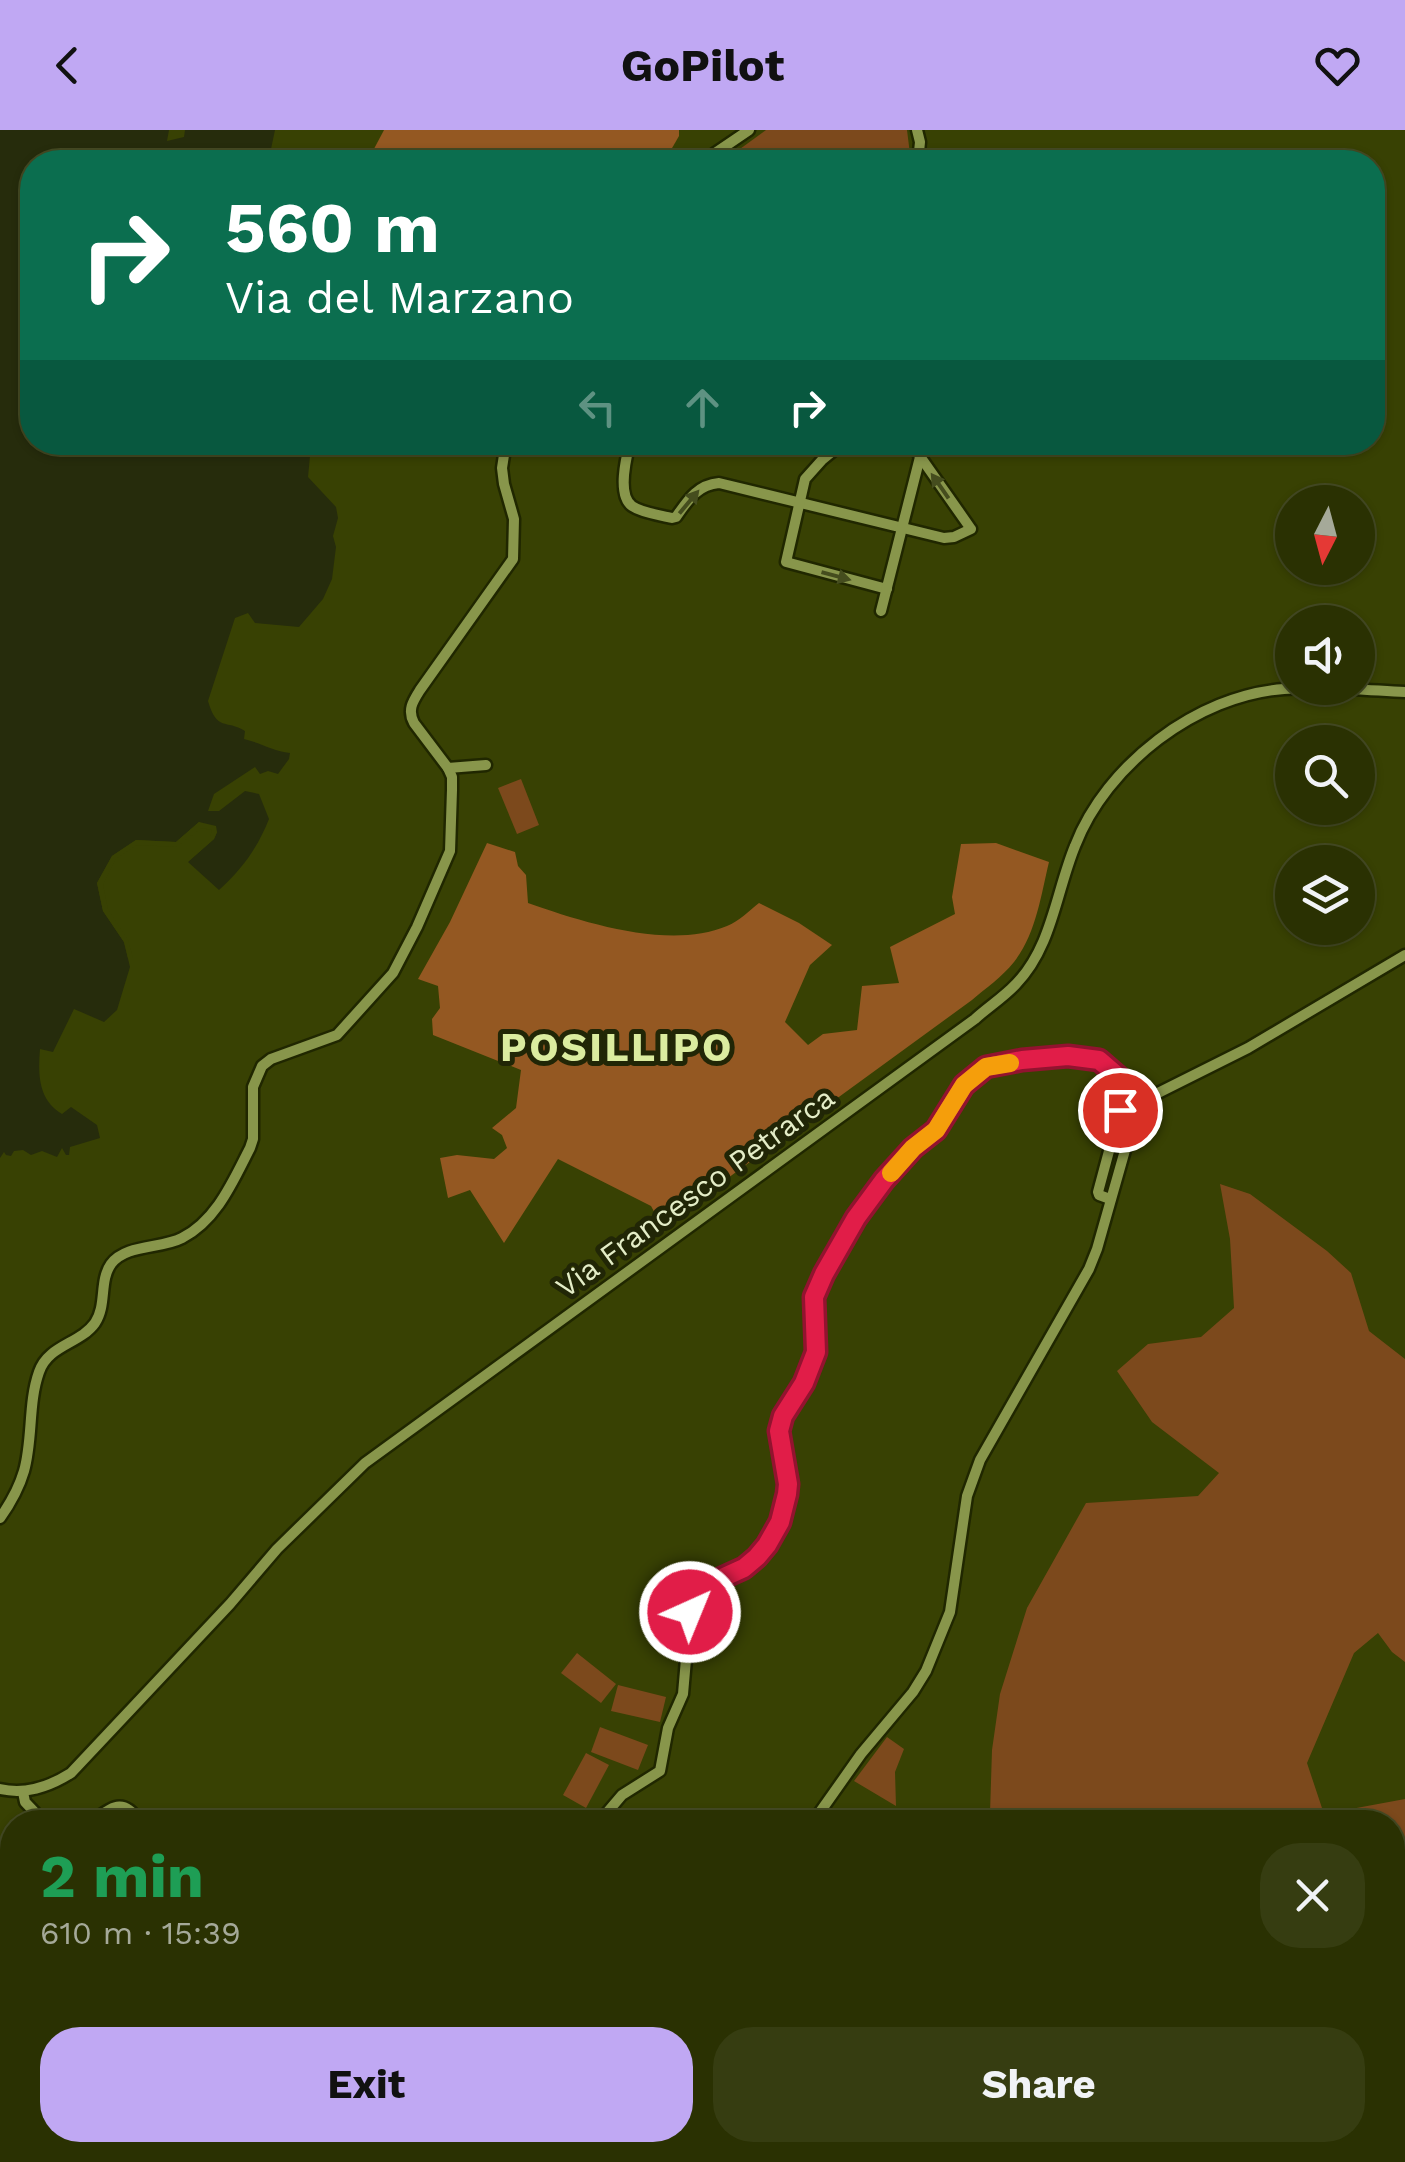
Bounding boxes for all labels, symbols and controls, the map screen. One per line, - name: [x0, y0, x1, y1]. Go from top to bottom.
- icon: back: [40, 38, 95, 93]
- icon: heart: [1310, 38, 1365, 93]
- text: GoPilot: [621, 39, 784, 92]
- text: 560 m: [225, 187, 440, 269]
- icon: right: [60, 190, 190, 320]
- text: Via del Marzano: [225, 271, 574, 324]
- icon: left: [570, 380, 625, 435]
- icon: ahead: [675, 380, 730, 435]
- icon: right: [780, 380, 835, 435]
- one-way arrow: [931, 473, 950, 499]
- north arrow: [1275, 485, 1375, 585]
- map controls: [1275, 485, 1375, 945]
- one-way arrow: [678, 489, 699, 514]
- one-way arrow: [821, 568, 852, 584]
- button: sound: [1275, 605, 1375, 705]
- button: search: [1275, 725, 1375, 825]
- button: layers: [1275, 845, 1375, 945]
- district label: POSILLIPO: [500, 1024, 734, 1071]
- pin: [1078, 1068, 1163, 1153]
- street label: Via Francesco Petrarca: [549, 1079, 841, 1305]
- icon: arrive: [1093, 1083, 1148, 1138]
- position arrow: [638, 1560, 742, 1664]
- text: 2 min: [40, 1841, 204, 1912]
- button: close: [1260, 1843, 1365, 1948]
- text: 610 m · 15:39: [40, 1914, 241, 1952]
- button: Exit: [40, 2027, 693, 2142]
- button: Share: [713, 2027, 1365, 2142]

